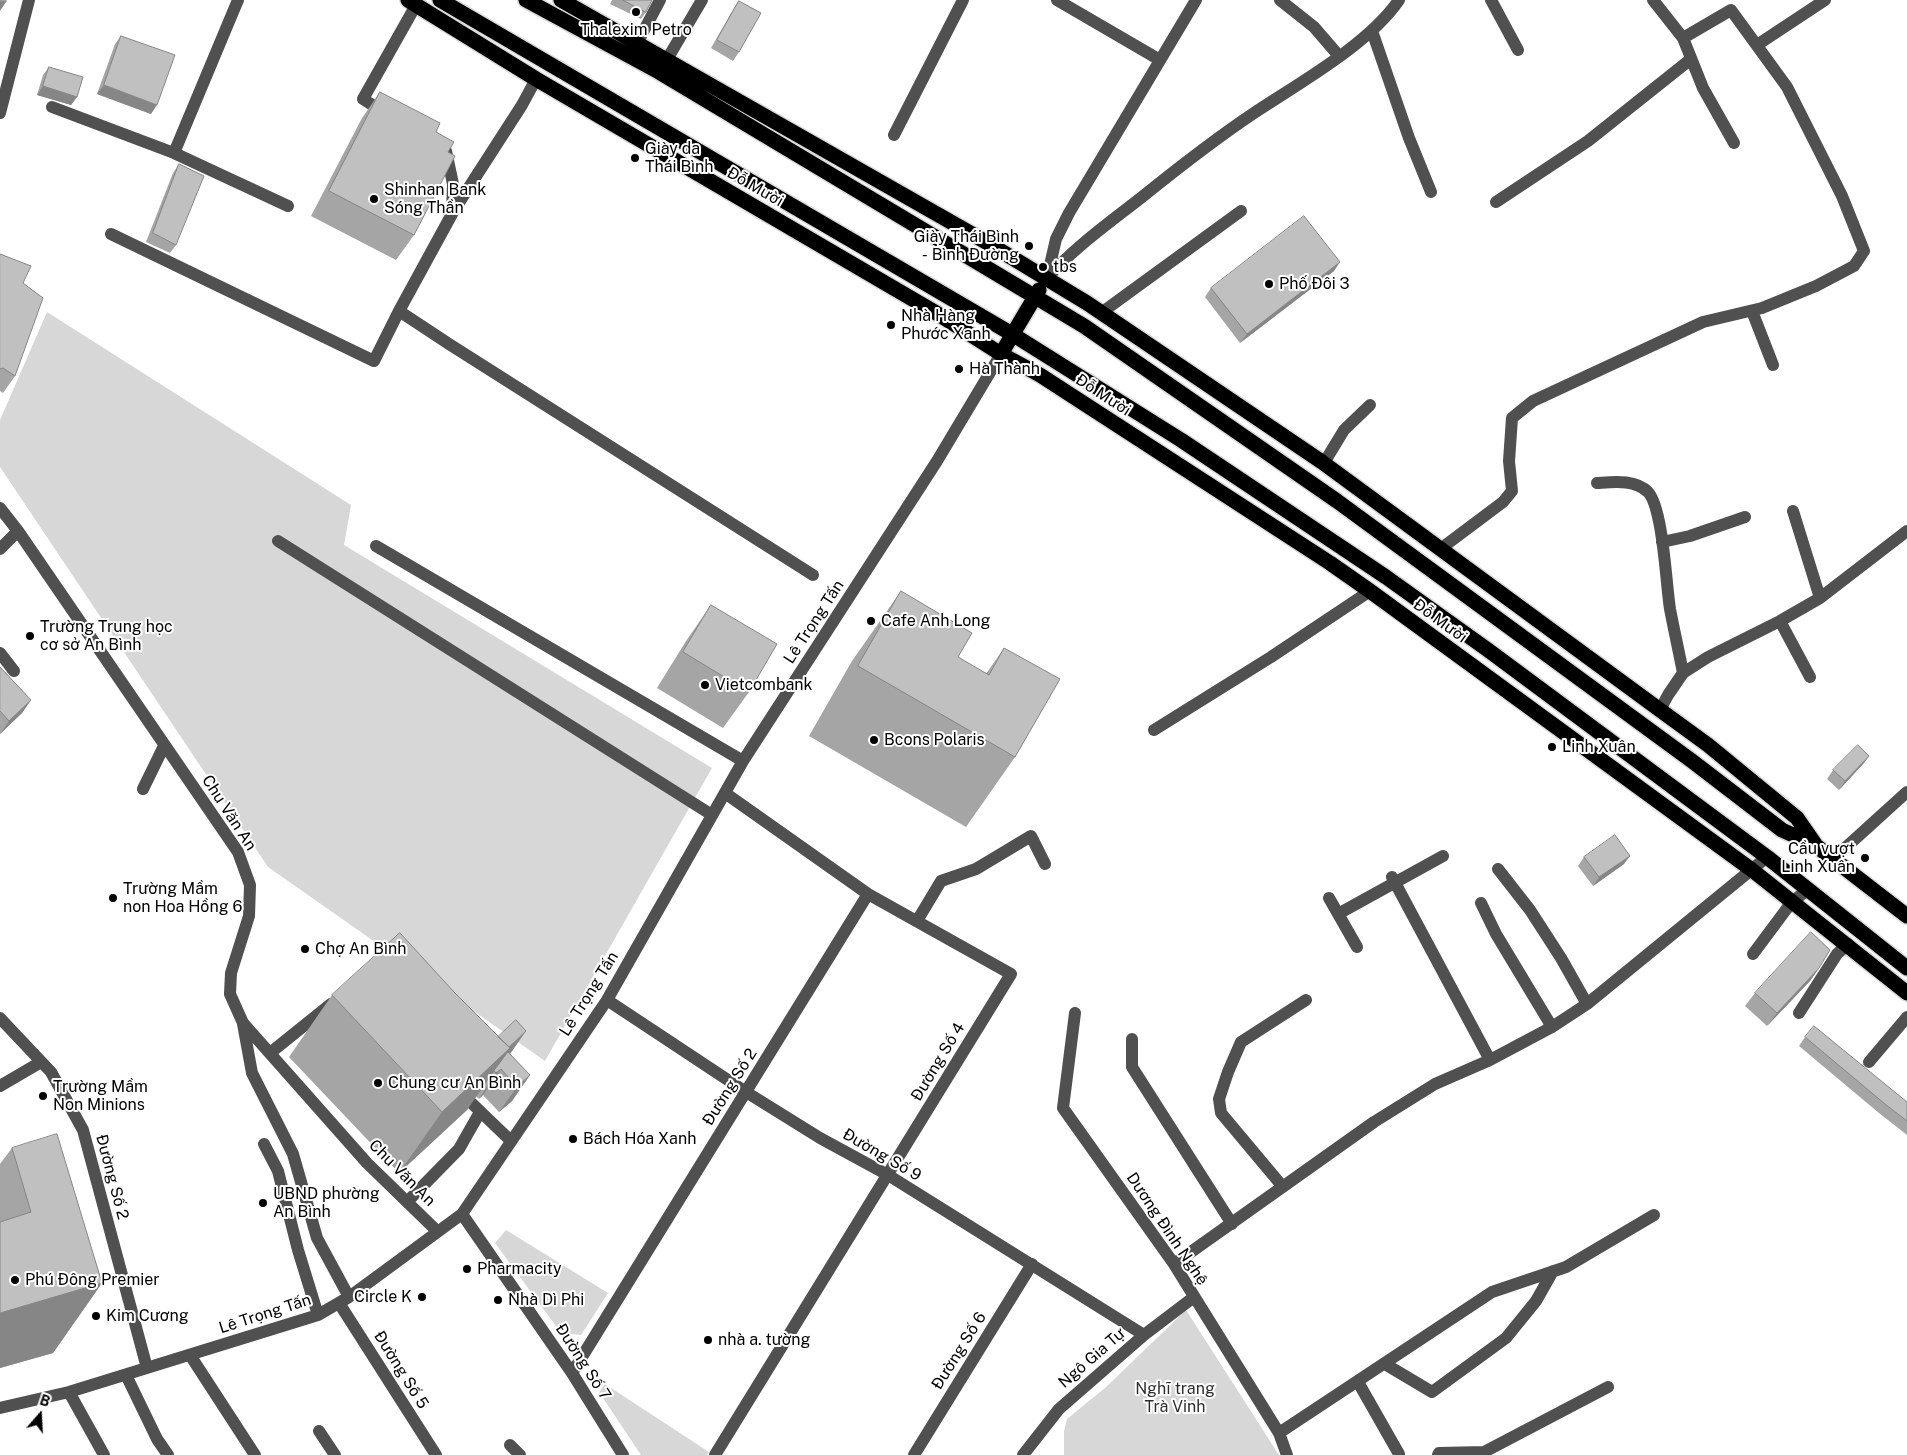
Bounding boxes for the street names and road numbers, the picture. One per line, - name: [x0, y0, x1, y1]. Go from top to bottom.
- street label: Đỗ Mười: [723, 163, 787, 211]
- street label: Đỗ Mười: [1072, 370, 1134, 420]
- street label: Lê Trọng Tấn: [780, 577, 848, 667]
- street label: Đỗ Mười: [1409, 595, 1471, 647]
- street label: Chu Văn An: [198, 772, 260, 854]
- street label: Lê Trọng Tấn: [555, 948, 623, 1040]
- street label: Đường Số 4: [907, 1019, 969, 1105]
- street label: Đường Số 2: [699, 1045, 761, 1129]
- street label: Đường Số 9: [839, 1125, 925, 1185]
- street label: Đường Số 2: [91, 1132, 133, 1222]
- street label: Chu Văn An: [365, 1136, 439, 1210]
- street label: Dương Đình Nghệ: [1122, 1169, 1212, 1289]
- street label: Lê Trọng Tấn: [217, 1290, 313, 1338]
- street label: Đường Số 6: [928, 1309, 990, 1393]
- street label: Đường Số 7: [551, 1320, 615, 1404]
- street label: Ngô Gia Tự: [1055, 1324, 1129, 1392]
- street label: Đường Số 5: [370, 1328, 432, 1412]

